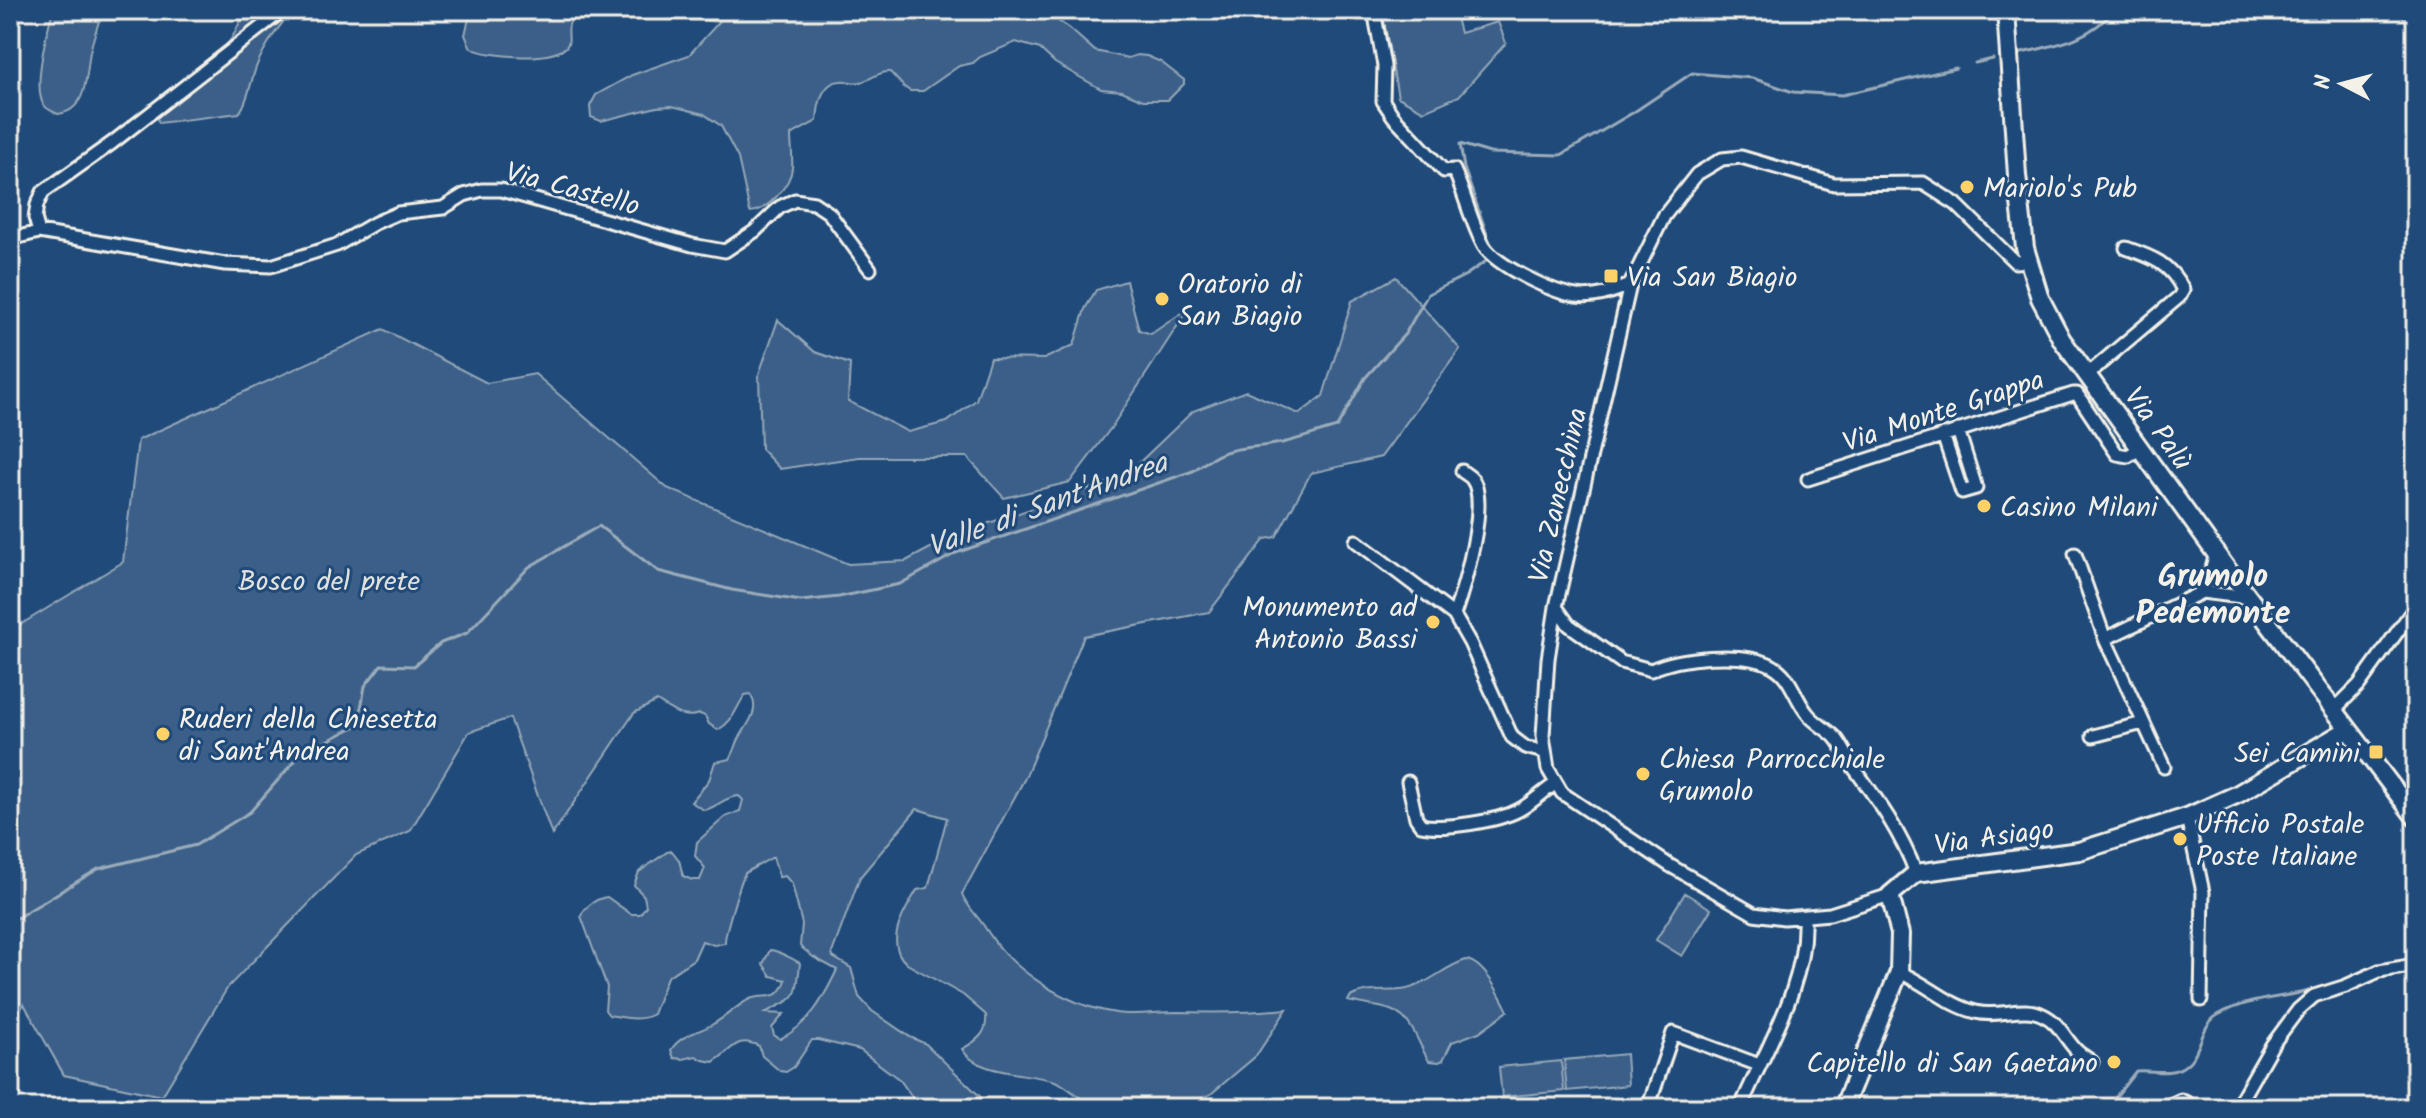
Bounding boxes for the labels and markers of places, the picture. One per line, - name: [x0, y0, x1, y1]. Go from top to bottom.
- place label: Mariolo's Pub: [1983, 167, 2137, 212]
- marker: Mariolo's Pub: [1958, 178, 1976, 196]
- place label: Via San Biagio: [1627, 256, 1797, 301]
- place label: Oratorio di San Biagio: [1178, 263, 1303, 340]
- marker: Via San Biagio: [1602, 267, 1620, 285]
- marker: Oratorio di San Biagio: [1153, 290, 1171, 308]
- place label: Casino Milani: [2000, 486, 2159, 531]
- marker: Casino Milani: [1975, 497, 1993, 515]
- place label: Monumento ad Antonio Bassi: [1242, 586, 1418, 663]
- marker: Monumento ad Antonio Bassi: [1424, 613, 1442, 631]
- place label: Ruderi della Chiesetta di Sant'Andrea: [179, 698, 438, 775]
- marker: Ruderi della Chiesetta di Sant'Andrea: [154, 725, 172, 743]
- place label: Sei Camini: [2234, 732, 2361, 777]
- place label: Chiesa Parrocchiale Grumolo: [1659, 738, 1885, 815]
- marker: Sei Camini: [2367, 743, 2385, 761]
- marker: Chiesa Parrocchiale Grumolo: [1634, 765, 1652, 783]
- place label: Ufficio Postale Poste Italiane: [2196, 803, 2365, 880]
- marker: Ufficio Postale Poste Italiane: [2171, 830, 2189, 848]
- place label: Capitello di San Gaetano: [1807, 1042, 2098, 1087]
- marker: Capitello di San Gaetano: [2105, 1053, 2123, 1071]

